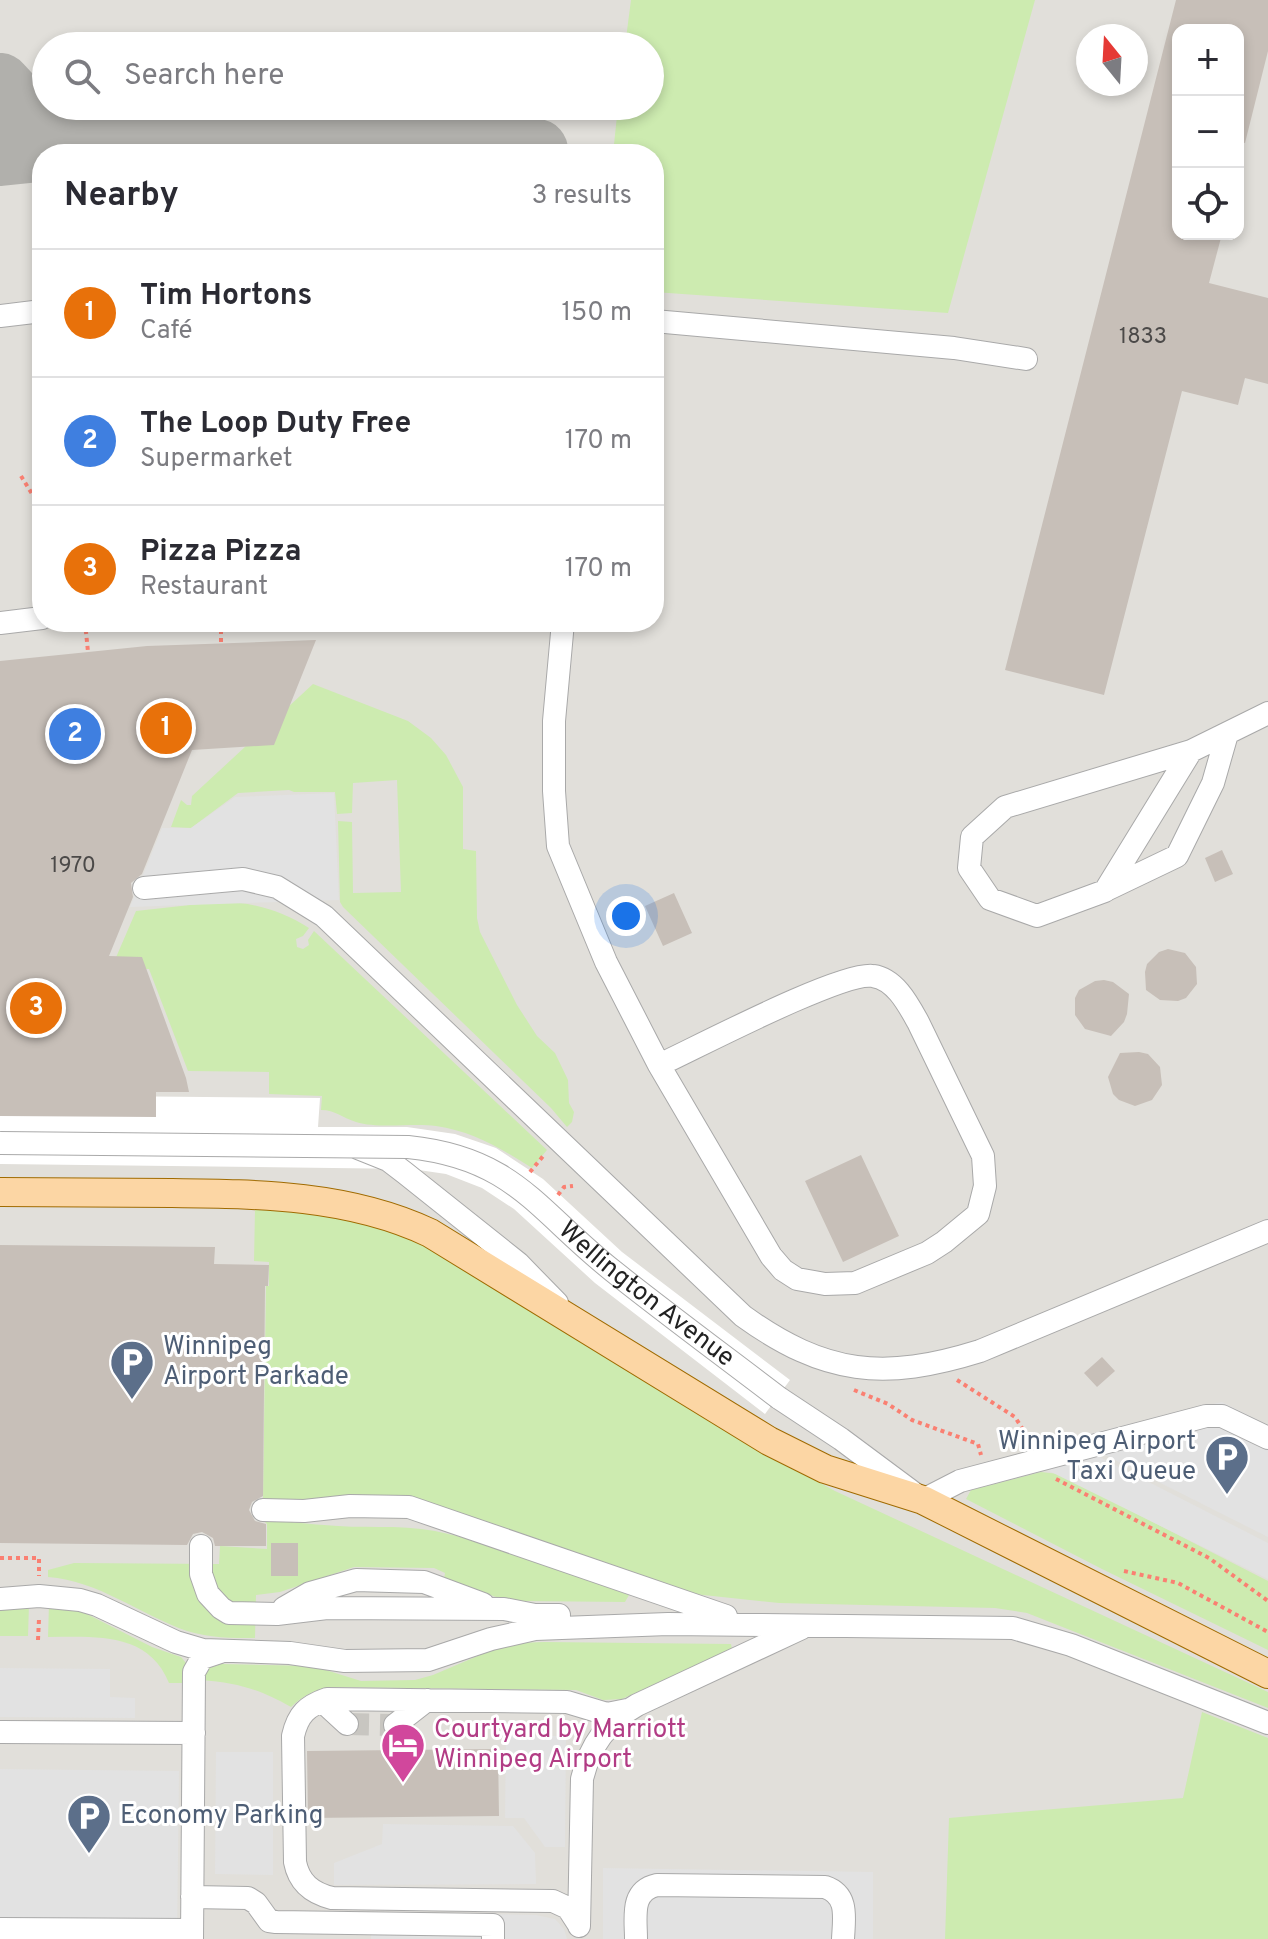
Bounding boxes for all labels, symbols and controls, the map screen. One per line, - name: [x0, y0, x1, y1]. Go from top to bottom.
- north arrow: [1076, 24, 1148, 96]
- map controls: [1172, 24, 1244, 240]
- button: +: [1172, 24, 1244, 96]
- search box: [32, 32, 664, 120]
- icon: search: [60, 54, 104, 98]
- text: Search here: [124, 58, 284, 95]
- button: −: [1172, 96, 1244, 168]
- button: locate: [1172, 168, 1244, 240]
- text: Nearby: [64, 175, 179, 218]
- text: 3 results: [532, 180, 632, 213]
- text: Tim Hortons: [140, 278, 312, 315]
- text: 1: [85, 297, 95, 330]
- text: 150 m: [561, 297, 632, 330]
- text: Café: [140, 315, 193, 348]
- house number: 1833: [1119, 324, 1167, 351]
- text: The Loop Duty Free: [140, 406, 411, 443]
- text: 2: [82, 425, 98, 458]
- text: 170 m: [565, 425, 632, 458]
- text: Supermarket: [140, 443, 292, 476]
- text: Pizza Pizza: [140, 534, 301, 571]
- text: 3: [82, 553, 98, 586]
- text: 170 m: [565, 553, 632, 586]
- text: Restaurant: [140, 571, 268, 604]
- pin: 1: [140, 698, 192, 758]
- pin: 2: [49, 704, 101, 764]
- house number: 1970: [50, 853, 96, 880]
- your location: [606, 896, 646, 936]
- pin: 3: [10, 978, 62, 1038]
- street label: Wellington Avenue: [551, 1214, 741, 1375]
- place label: Winnipeg Airport Parkade: [163, 1331, 349, 1394]
- parking icon: Winnipeg Airport Parkade: [108, 1338, 156, 1401]
- place label: Winnipeg Airport Taxi Queue: [998, 1426, 1196, 1489]
- parking icon: Winnipeg Airport Taxi Queue: [1203, 1433, 1251, 1496]
- place label: Courtyard by Marriott Winnipeg Airport: [434, 1714, 686, 1777]
- hotel icon: Courtyard by Marriott Winnipeg Airport: [379, 1721, 427, 1784]
- parking icon: Economy Parking: [65, 1792, 113, 1855]
- place label: Economy Parking: [120, 1800, 323, 1833]

